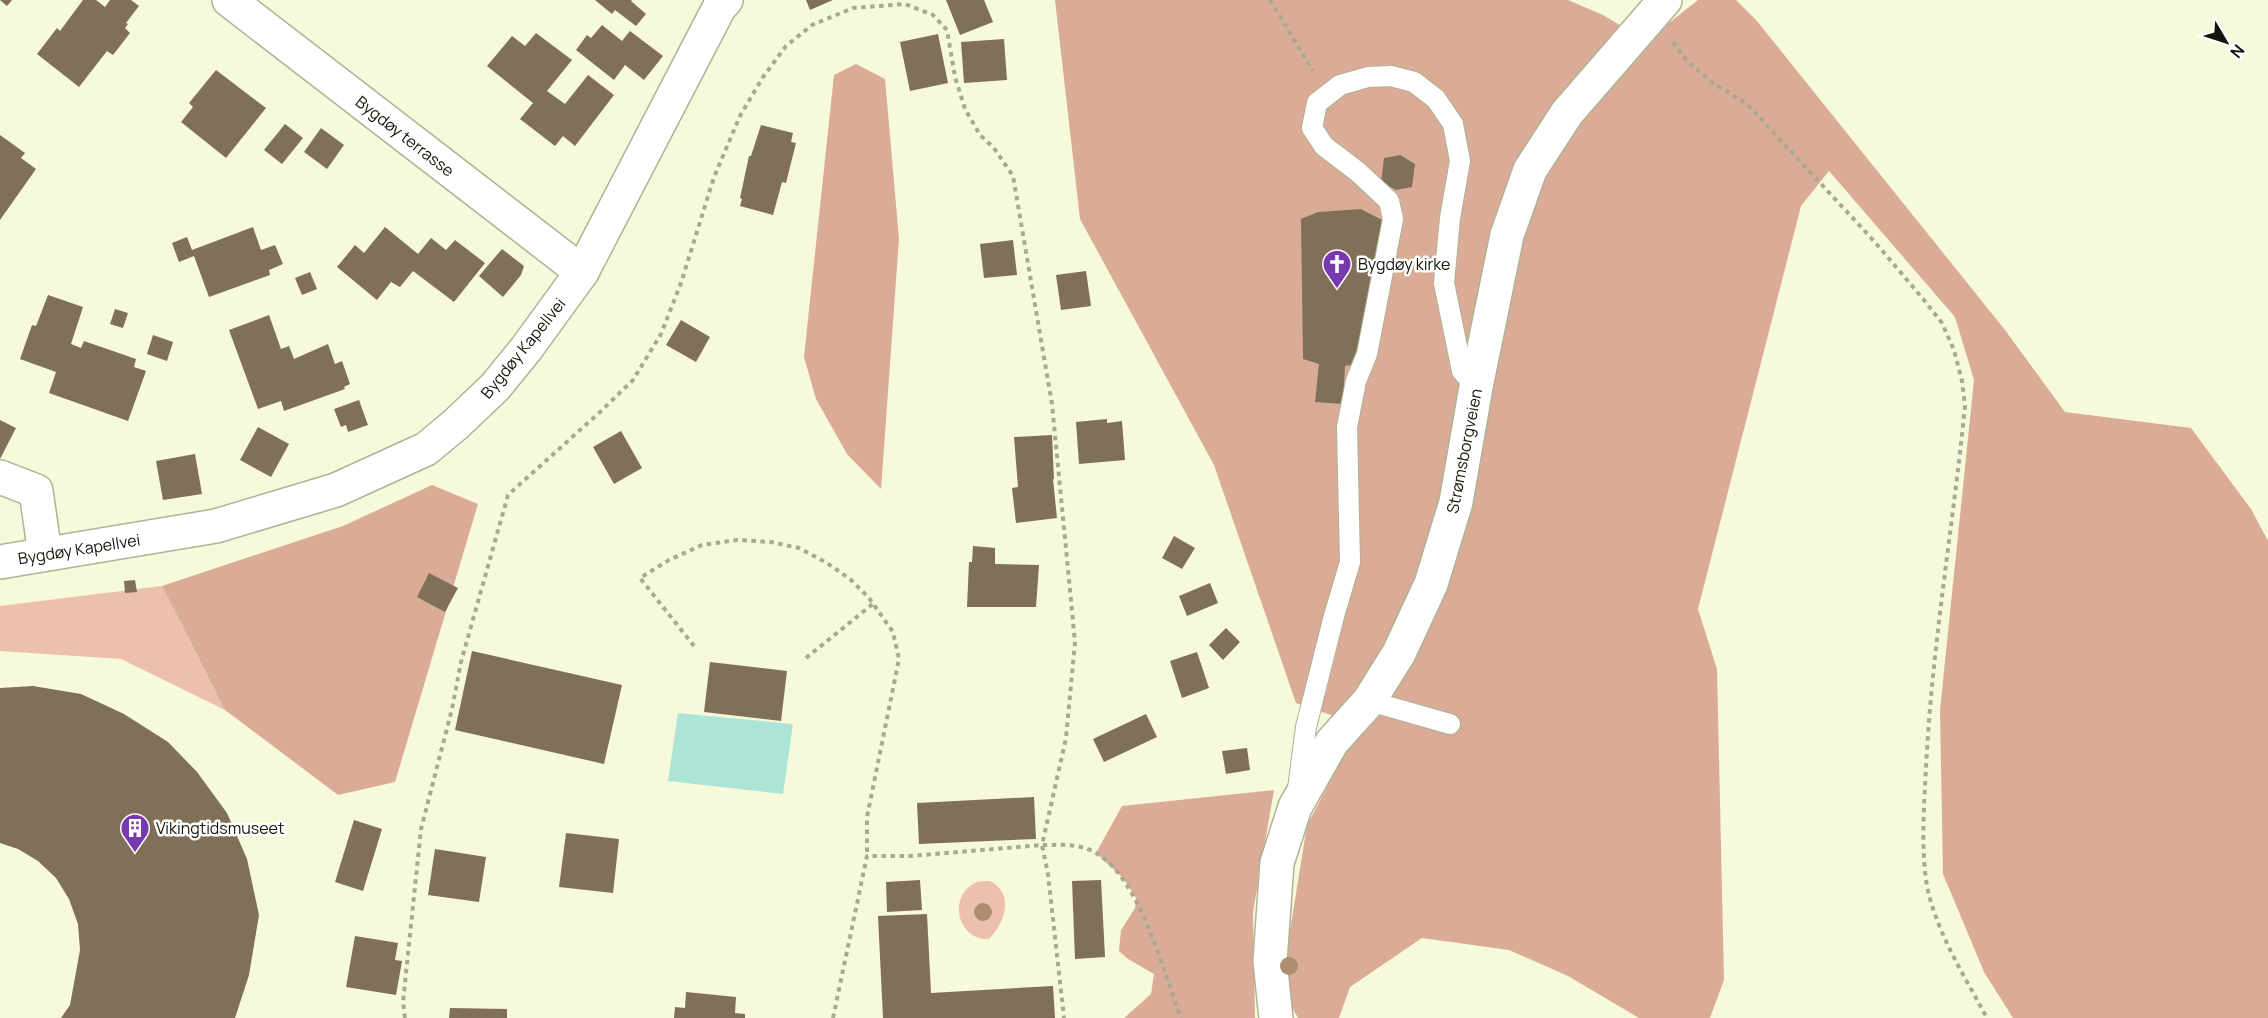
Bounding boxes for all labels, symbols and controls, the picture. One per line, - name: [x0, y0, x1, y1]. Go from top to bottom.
- north arrow: [2196, 12, 2256, 72]
- text: N: [2225, 40, 2250, 63]
- street label: Bygdøy terrasse: [351, 91, 459, 181]
- church icon: Bygdøy kirke: [1321, 248, 1353, 290]
- place label: Bygdøy kirke: [1358, 253, 1450, 275]
- street label: Bygdøy Kapellvei: [476, 293, 570, 403]
- street label: Strømsborgveien: [1441, 387, 1487, 515]
- street label: Bygdøy Kapellvei: [16, 528, 142, 570]
- building icon: Vikingtidsmuseet: [119, 812, 151, 854]
- place label: Vikingtidsmuseet: [156, 817, 284, 839]

